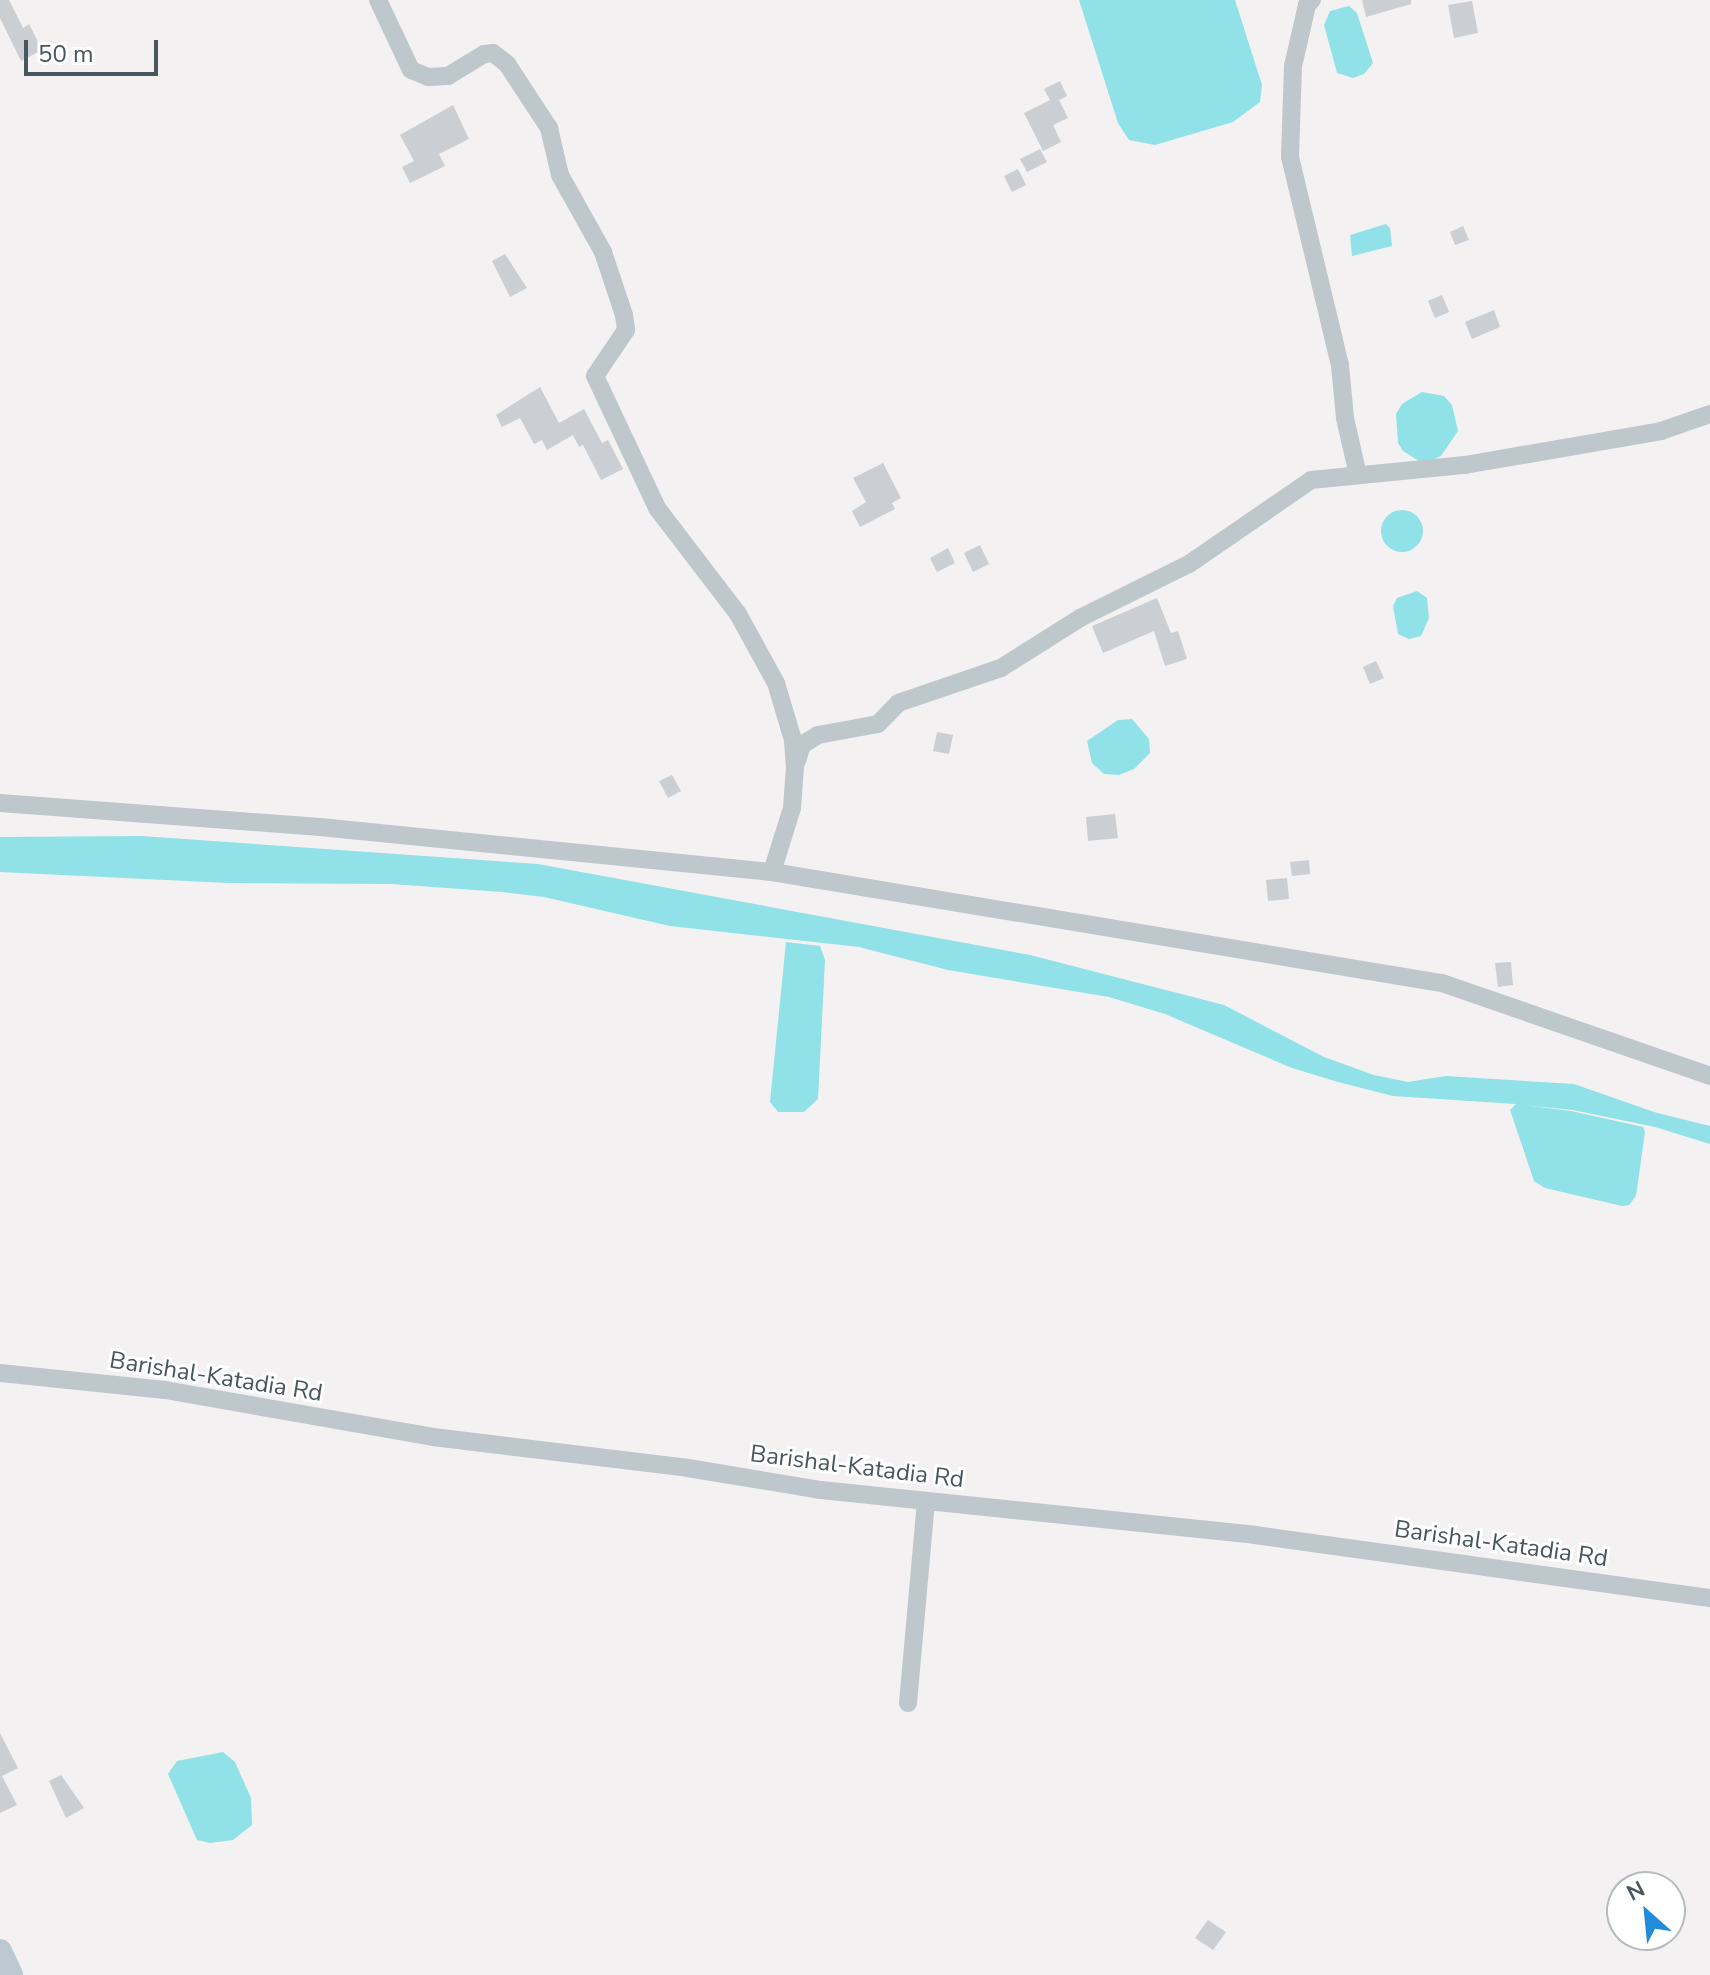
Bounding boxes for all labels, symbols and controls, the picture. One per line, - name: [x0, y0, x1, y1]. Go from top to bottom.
- scale bar: [28, 24, 162, 74]
- text: 50 m: [38, 38, 94, 70]
- street label: Barishal-Katadia Rd: [107, 1346, 325, 1408]
- street label: Barishal-Katadia Rd: [748, 1440, 966, 1494]
- street label: Barishal-Katadia Rd: [1392, 1515, 1610, 1573]
- north arrow: [1606, 1871, 1686, 1951]
- text: N: [1622, 1874, 1650, 1909]

